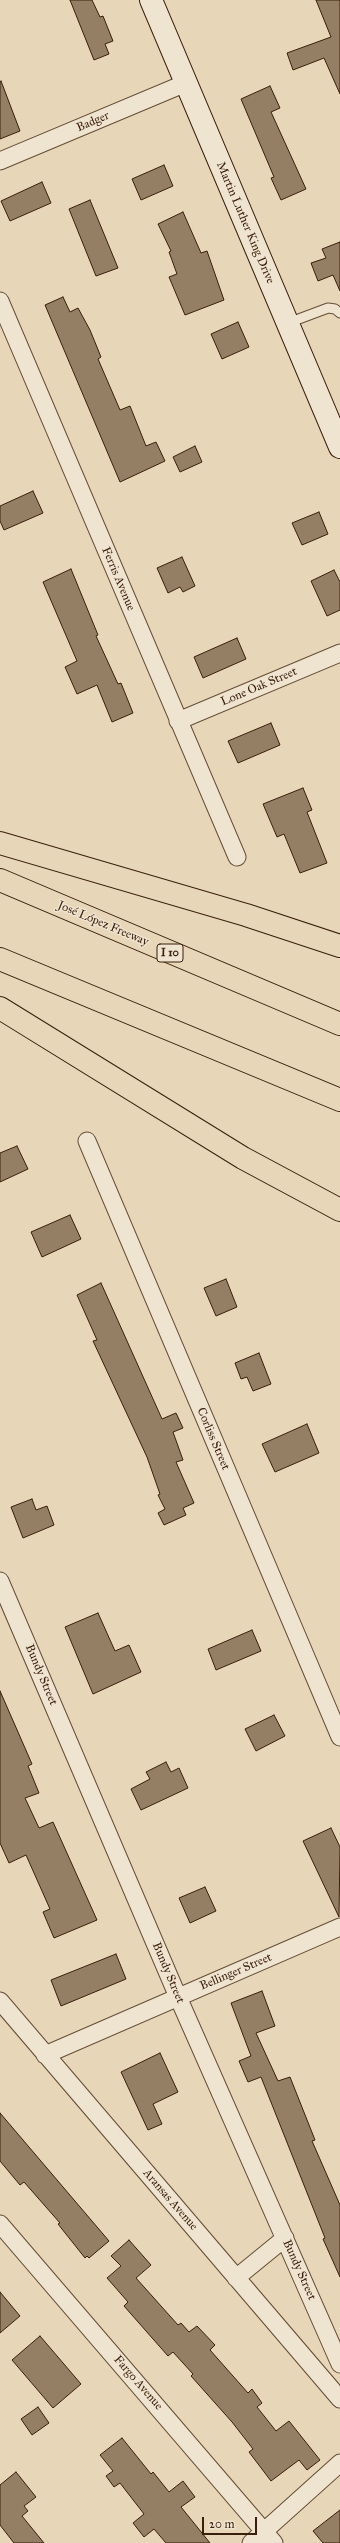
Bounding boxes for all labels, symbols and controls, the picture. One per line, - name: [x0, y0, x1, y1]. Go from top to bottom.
- street label: Badger: [74, 109, 112, 135]
- street label: Martin Luther King Drive: [213, 160, 277, 286]
- street label: Ferris Avenue: [98, 545, 138, 613]
- street label: Lone Oak Street: [219, 664, 299, 710]
- street label: José López Freeway: [55, 898, 151, 950]
- road number: I 10: [157, 944, 183, 962]
- street label: Corliss Street: [193, 1406, 233, 1472]
- street label: Bundy Street: [22, 1642, 60, 1708]
- street label: Bundy Street: [149, 1940, 187, 2006]
- street label: Bellinger Street: [198, 1950, 274, 1994]
- street label: Aransas Avenue: [139, 2166, 201, 2234]
- street label: Bundy Street: [279, 2237, 319, 2303]
- street label: Fargo Avenue: [110, 2353, 166, 2413]
- scale bar: [204, 2509, 259, 2535]
- text: 20 m: [209, 2517, 235, 2531]

